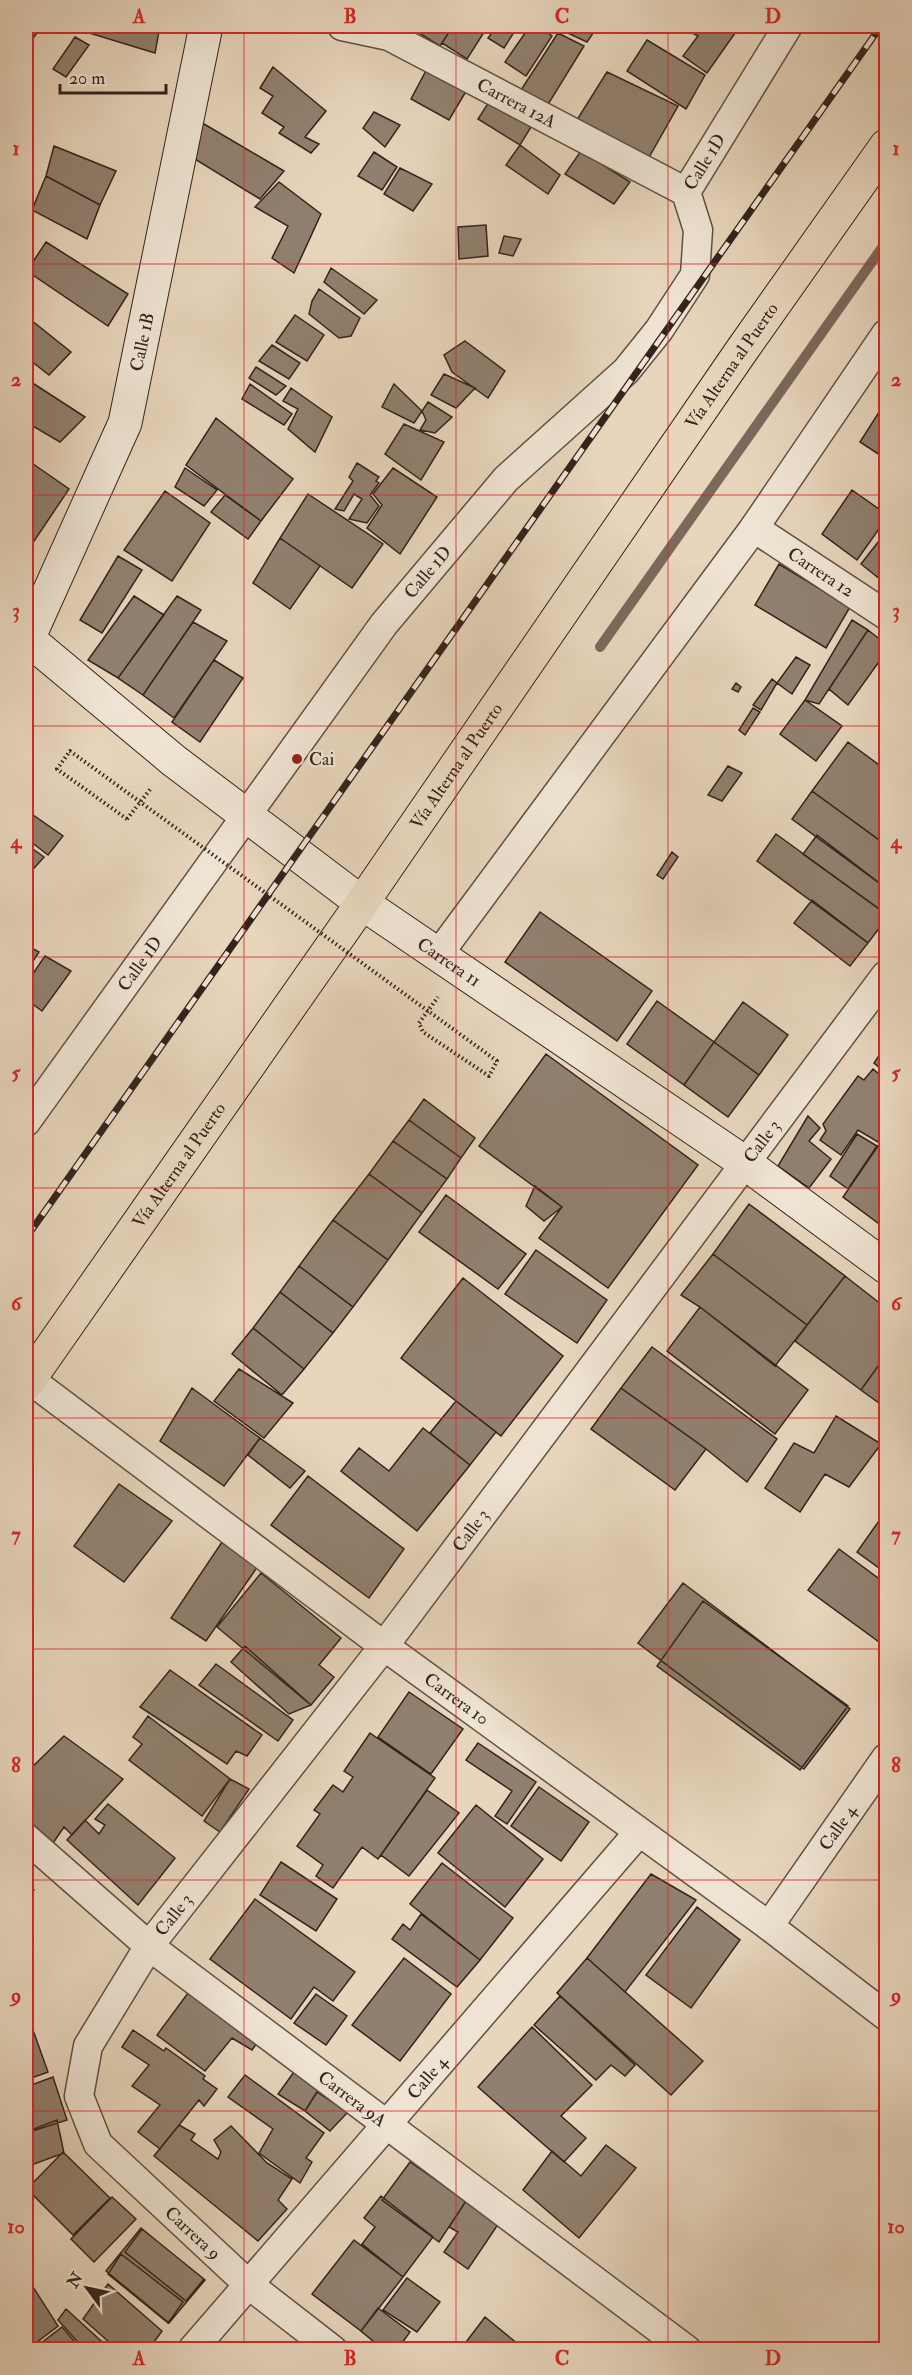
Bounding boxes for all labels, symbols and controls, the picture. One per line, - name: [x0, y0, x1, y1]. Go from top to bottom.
- text: A: [132, 4, 146, 29]
- text: B: [343, 4, 357, 29]
- text: C: [555, 4, 569, 29]
- text: D: [765, 4, 781, 29]
- scale bar: [60, 57, 166, 95]
- text: 20 m: [69, 67, 105, 90]
- street label: Carrera 12A: [473, 73, 560, 134]
- street label: Calle 1D: [679, 130, 731, 195]
- text: 1: [12, 136, 20, 161]
- text: 1: [892, 136, 900, 161]
- street label: Vía Alterna al Puerto: [680, 298, 784, 433]
- street label: Calle 1B: [125, 311, 160, 373]
- text: 2: [11, 367, 21, 392]
- text: 2: [891, 367, 901, 392]
- street label: Calle 1D: [399, 541, 457, 604]
- street label: Carrera 12: [783, 542, 858, 603]
- text: 3: [12, 598, 20, 623]
- text: 3: [892, 598, 900, 623]
- street label: Vía Alterna al Puerto: [405, 698, 508, 834]
- place label: Cai: [309, 748, 335, 771]
- marker: Cai: [290, 752, 304, 766]
- text: 4: [10, 829, 23, 854]
- text: 4: [890, 829, 903, 854]
- street label: Calle 1D: [113, 932, 168, 996]
- street label: Carrera 11: [412, 933, 485, 992]
- text: 5: [12, 1060, 22, 1085]
- text: 5: [892, 1060, 902, 1085]
- street label: Vía Alterna al Puerto: [127, 1098, 231, 1233]
- street label: Calle 3: [739, 1115, 786, 1167]
- text: 6: [11, 1291, 23, 1316]
- text: 6: [891, 1291, 903, 1316]
- street label: Calle 3: [447, 1504, 495, 1557]
- text: 7: [11, 1522, 21, 1547]
- text: 7: [891, 1522, 901, 1547]
- street label: Carrera 10: [419, 1668, 493, 1731]
- text: 8: [11, 1753, 21, 1778]
- text: 8: [891, 1753, 901, 1778]
- street label: Calle 4: [814, 1799, 863, 1855]
- street label: Calle 3: [150, 1889, 198, 1941]
- text: 9: [9, 1983, 21, 2008]
- text: 9: [889, 1983, 901, 2008]
- street label: Calle 4: [402, 2050, 454, 2105]
- street label: Carrera 9A: [313, 2066, 391, 2133]
- street label: Carrera 9: [160, 2202, 226, 2265]
- text: 10: [7, 2214, 25, 2239]
- text: 10: [887, 2214, 905, 2239]
- north arrow: [57, 2258, 117, 2318]
- text: N: [62, 2268, 88, 2293]
- text: A: [132, 2346, 146, 2371]
- text: B: [343, 2346, 357, 2371]
- text: C: [555, 2346, 569, 2371]
- text: D: [765, 2346, 781, 2371]

